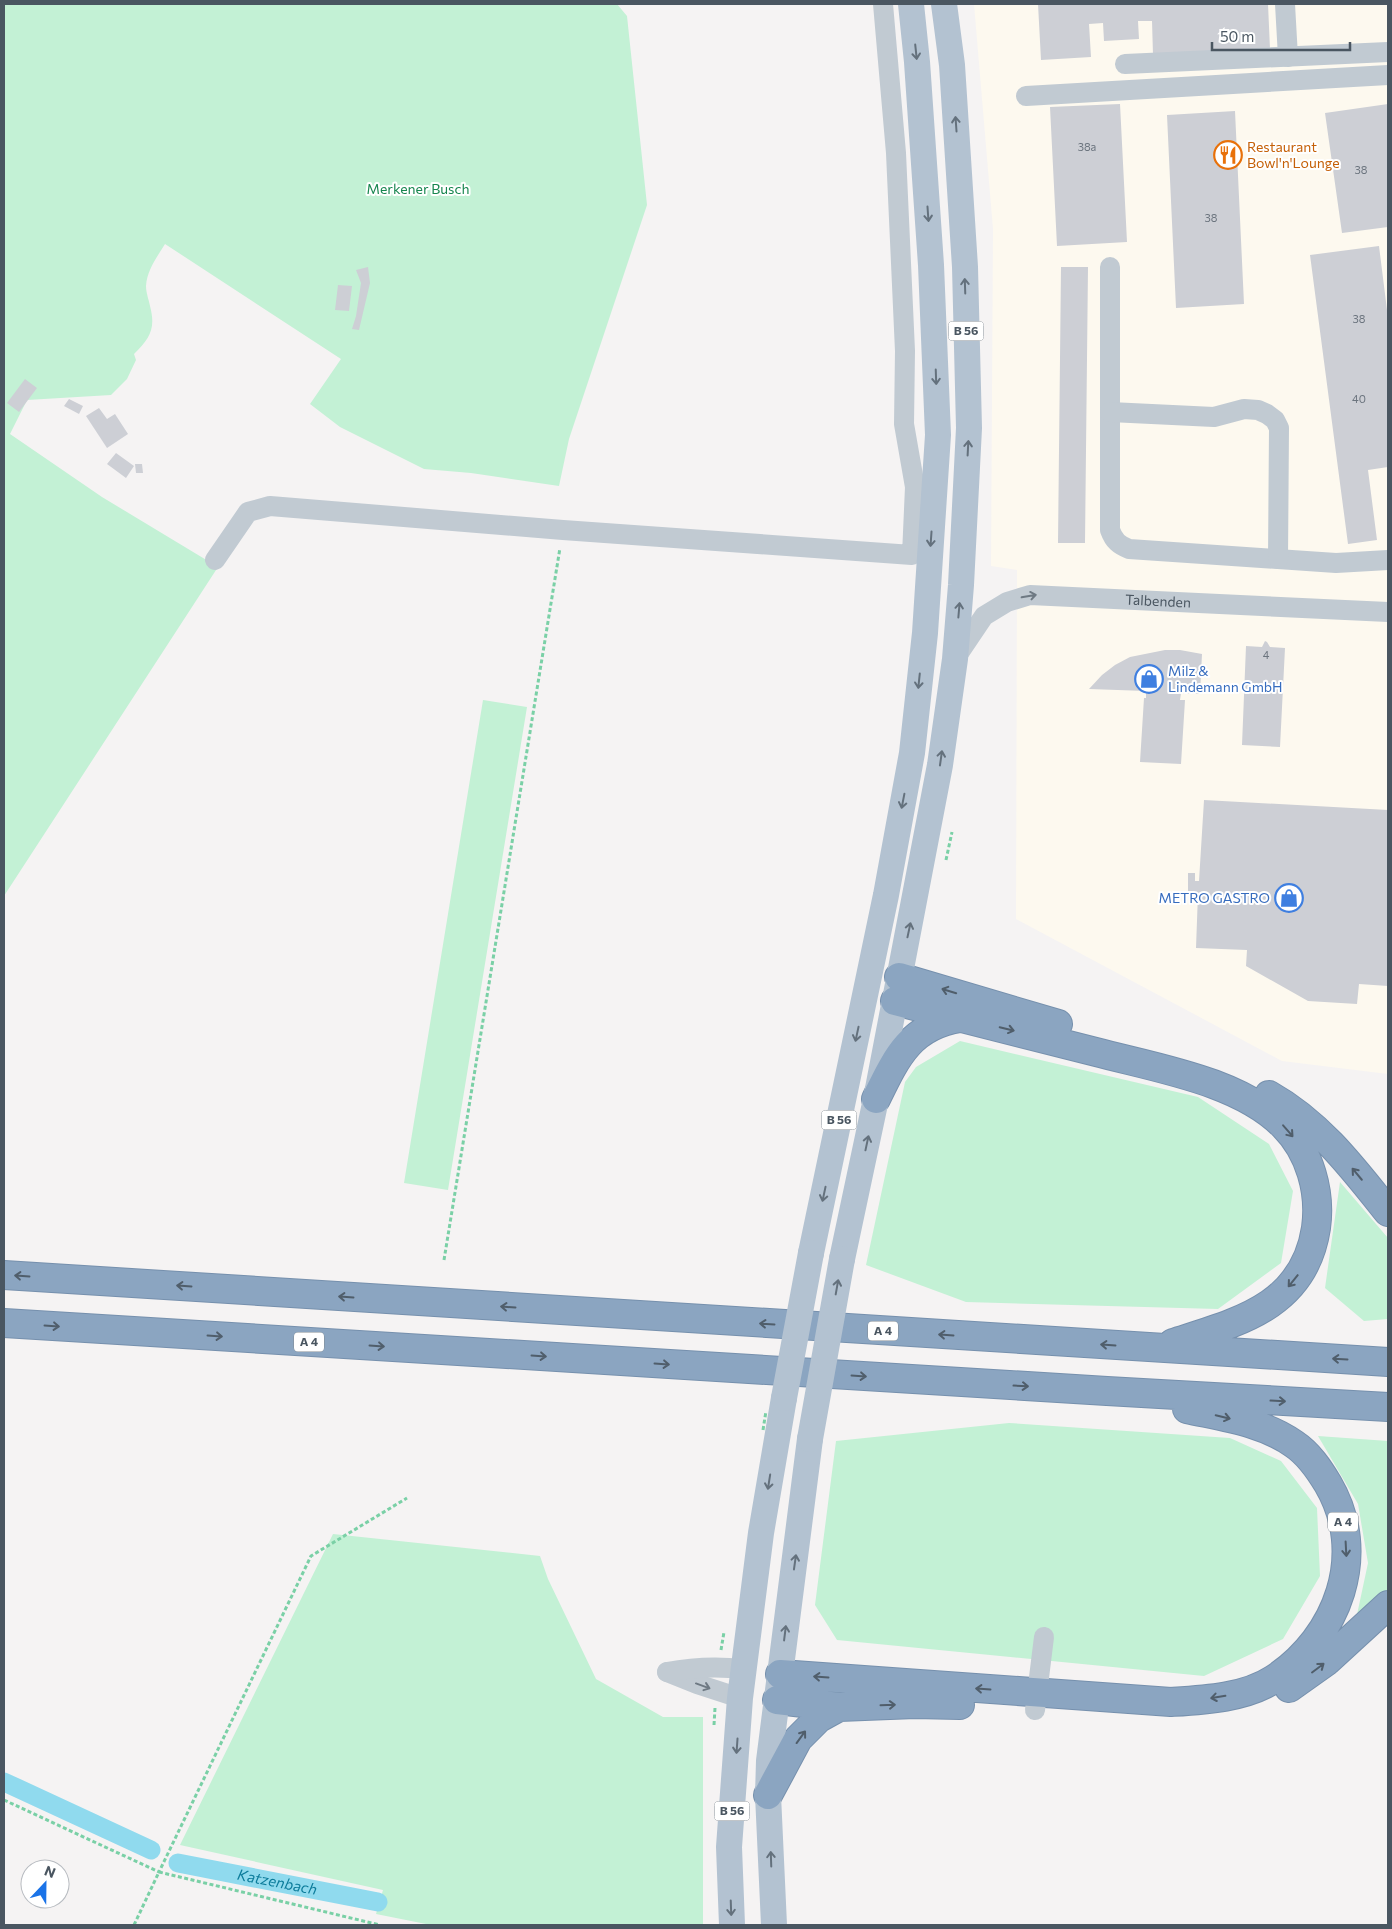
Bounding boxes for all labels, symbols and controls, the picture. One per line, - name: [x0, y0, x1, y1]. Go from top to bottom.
- scale bar: [1212, 20, 1350, 52]
- text: 50 m: [1220, 27, 1254, 45]
- one-way arrow: [911, 44, 921, 60]
- one-way arrow: [951, 116, 960, 132]
- place label: Restaurant Bowl'n'Lounge: [1247, 138, 1340, 171]
- house number: 38a: [1078, 140, 1096, 153]
- restaurant icon: Restaurant Bowl'n'Lounge: [1213, 140, 1243, 170]
- house number: 38: [1355, 163, 1368, 176]
- park label: Merkener Busch: [367, 180, 469, 197]
- one-way arrow: [923, 206, 932, 222]
- house number: 38: [1205, 211, 1218, 224]
- one-way arrow: [961, 278, 970, 294]
- house number: 38: [1353, 312, 1366, 325]
- road number: B 56: [948, 322, 984, 341]
- one-way arrow: [931, 368, 940, 384]
- house number: 40: [1352, 392, 1366, 405]
- one-way arrow: [963, 440, 973, 456]
- one-way arrow: [926, 531, 936, 547]
- one-way arrow: [1020, 591, 1036, 601]
- street label: Talbenden: [1125, 591, 1191, 611]
- one-way arrow: [954, 603, 964, 619]
- house number: 4: [1263, 648, 1270, 661]
- place label: Milz & Lindemann GmbH: [1168, 662, 1283, 695]
- shop icon: Milz & Lindemann GmbH: [1134, 664, 1164, 694]
- one-way arrow: [915, 673, 924, 689]
- one-way arrow: [936, 751, 946, 767]
- one-way arrow: [898, 793, 907, 809]
- shop icon: METRO GASTRO: [1274, 883, 1304, 913]
- place label: METRO GASTRO: [1159, 889, 1270, 906]
- one-way arrow: [904, 922, 914, 938]
- one-way arrow: [941, 985, 957, 995]
- one-way arrow: [999, 1025, 1015, 1034]
- one-way arrow: [852, 1026, 861, 1042]
- road number: B 56: [822, 1110, 856, 1130]
- one-way arrow: [1283, 1125, 1294, 1138]
- one-way arrow: [862, 1135, 872, 1151]
- one-way arrow: [1352, 1168, 1363, 1181]
- one-way arrow: [818, 1185, 828, 1201]
- one-way arrow: [14, 1271, 30, 1280]
- one-way arrow: [1287, 1275, 1298, 1288]
- one-way arrow: [833, 1280, 843, 1296]
- one-way arrow: [176, 1282, 192, 1291]
- one-way arrow: [338, 1292, 354, 1301]
- one-way arrow: [500, 1303, 516, 1312]
- one-way arrow: [759, 1319, 775, 1328]
- one-way arrow: [44, 1321, 60, 1331]
- road number: A 4: [868, 1322, 898, 1340]
- one-way arrow: [939, 1330, 955, 1339]
- one-way arrow: [206, 1331, 222, 1341]
- road number: A 4: [294, 1332, 324, 1351]
- one-way arrow: [1101, 1340, 1117, 1350]
- one-way arrow: [369, 1341, 385, 1351]
- one-way arrow: [531, 1351, 547, 1360]
- one-way arrow: [1332, 1355, 1348, 1364]
- one-way arrow: [654, 1359, 670, 1368]
- one-way arrow: [851, 1371, 867, 1381]
- one-way arrow: [1013, 1381, 1029, 1391]
- one-way arrow: [1270, 1396, 1286, 1405]
- one-way arrow: [1215, 1413, 1231, 1422]
- one-way arrow: [764, 1473, 774, 1489]
- road number: A 4: [1328, 1512, 1358, 1531]
- one-way arrow: [1341, 1541, 1350, 1557]
- one-way arrow: [790, 1554, 800, 1570]
- one-way arrow: [780, 1625, 790, 1641]
- one-way arrow: [1311, 1663, 1325, 1673]
- one-way arrow: [813, 1673, 829, 1682]
- one-way arrow: [695, 1682, 710, 1691]
- one-way arrow: [975, 1684, 991, 1693]
- one-way arrow: [1210, 1692, 1226, 1702]
- one-way arrow: [880, 1700, 896, 1709]
- one-way arrow: [795, 1731, 806, 1744]
- one-way arrow: [732, 1738, 741, 1754]
- road number: B 56: [714, 1802, 750, 1820]
- one-way arrow: [767, 1851, 776, 1867]
- north arrow: [20, 1859, 70, 1909]
- text: N: [42, 1862, 58, 1881]
- water label: Katzenbach: [236, 1865, 319, 1898]
- one-way arrow: [726, 1900, 736, 1916]

